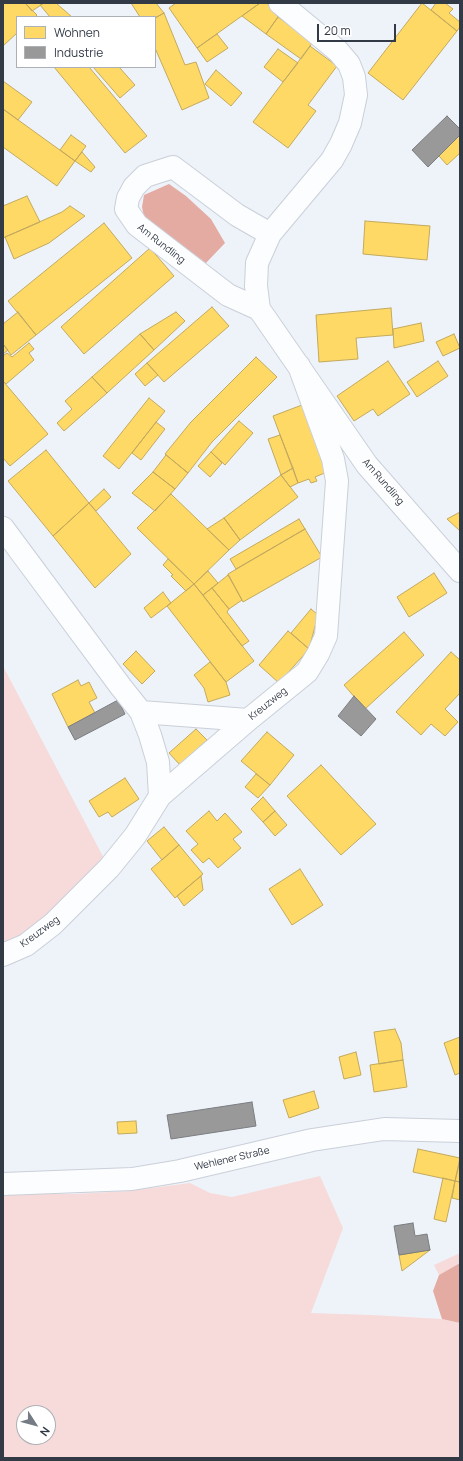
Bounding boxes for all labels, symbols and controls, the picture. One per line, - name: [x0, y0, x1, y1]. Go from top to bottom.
- legend: [16, 16, 156, 68]
- scale bar: [319, 16, 398, 42]
- text: 20 m: [324, 22, 351, 39]
- text: Wohnen: [54, 24, 100, 41]
- text: Industrie: [54, 44, 103, 61]
- street label: Am Rundling: [135, 222, 187, 266]
- street label: Am Rundling: [360, 456, 406, 508]
- street label: Kreuzweg: [246, 685, 290, 723]
- street label: Kreuzweg: [18, 914, 62, 950]
- street label: Wehlener Straße: [193, 1145, 271, 1173]
- north arrow: [16, 1405, 56, 1445]
- text: N: [37, 1424, 54, 1439]

